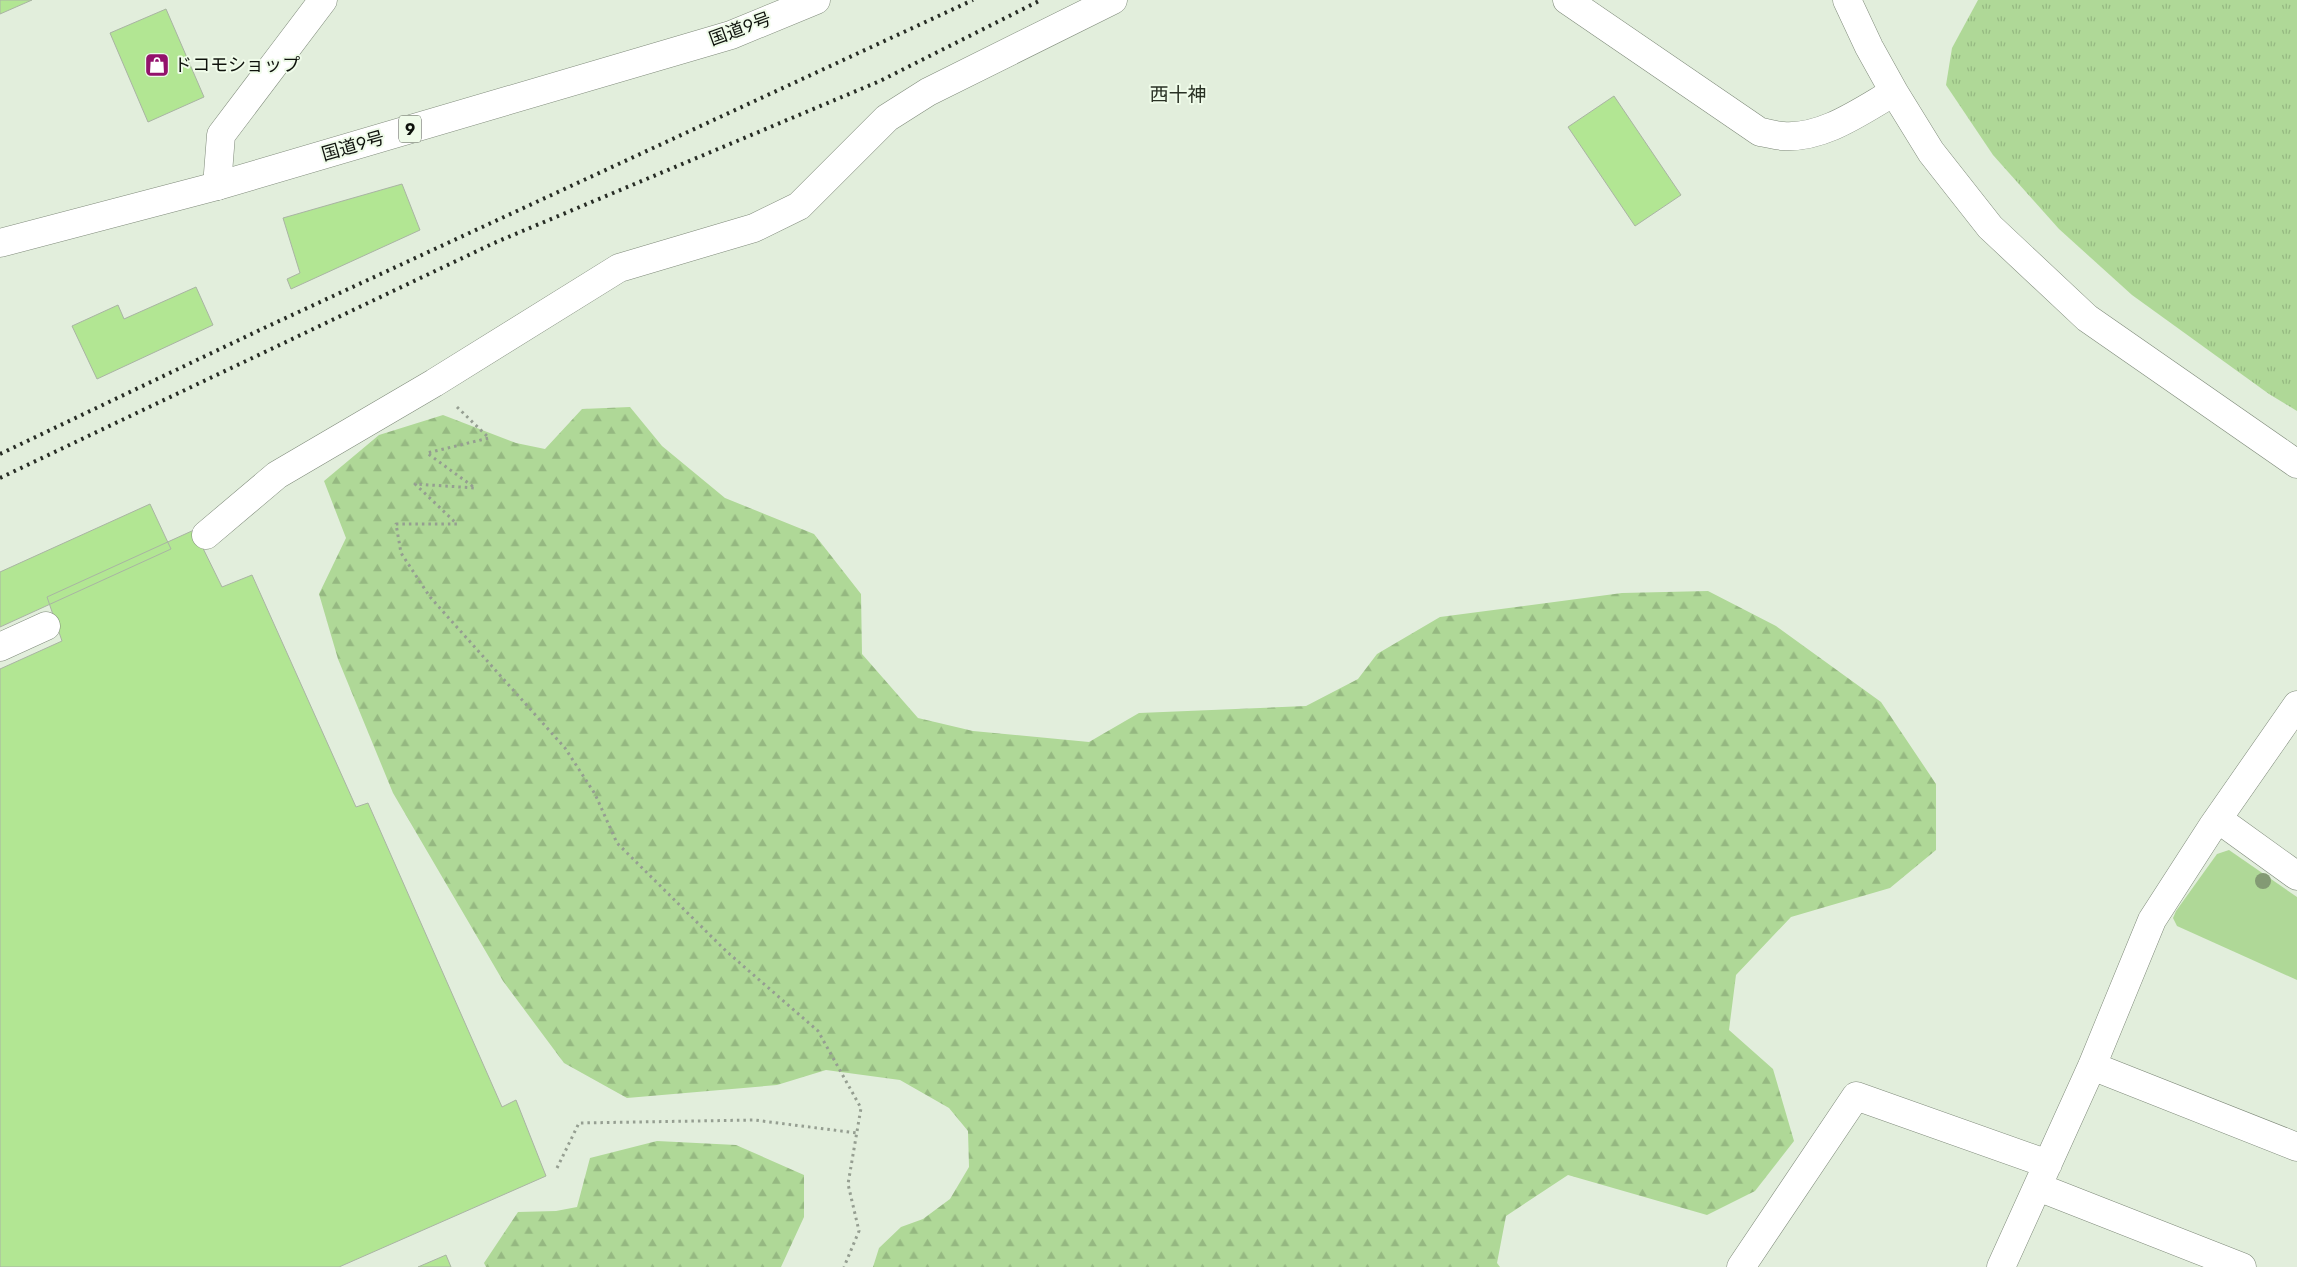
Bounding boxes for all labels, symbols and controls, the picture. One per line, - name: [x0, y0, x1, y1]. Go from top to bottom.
- street label: 国道9号: [705, 6, 775, 52]
- shop icon: ドコモショップ: [144, 52, 170, 78]
- place label: ドコモショップ: [174, 52, 300, 78]
- district label: 西十神: [1149, 81, 1207, 108]
- road number: 9: [399, 116, 421, 142]
- street label: 国道9号: [318, 125, 388, 167]

